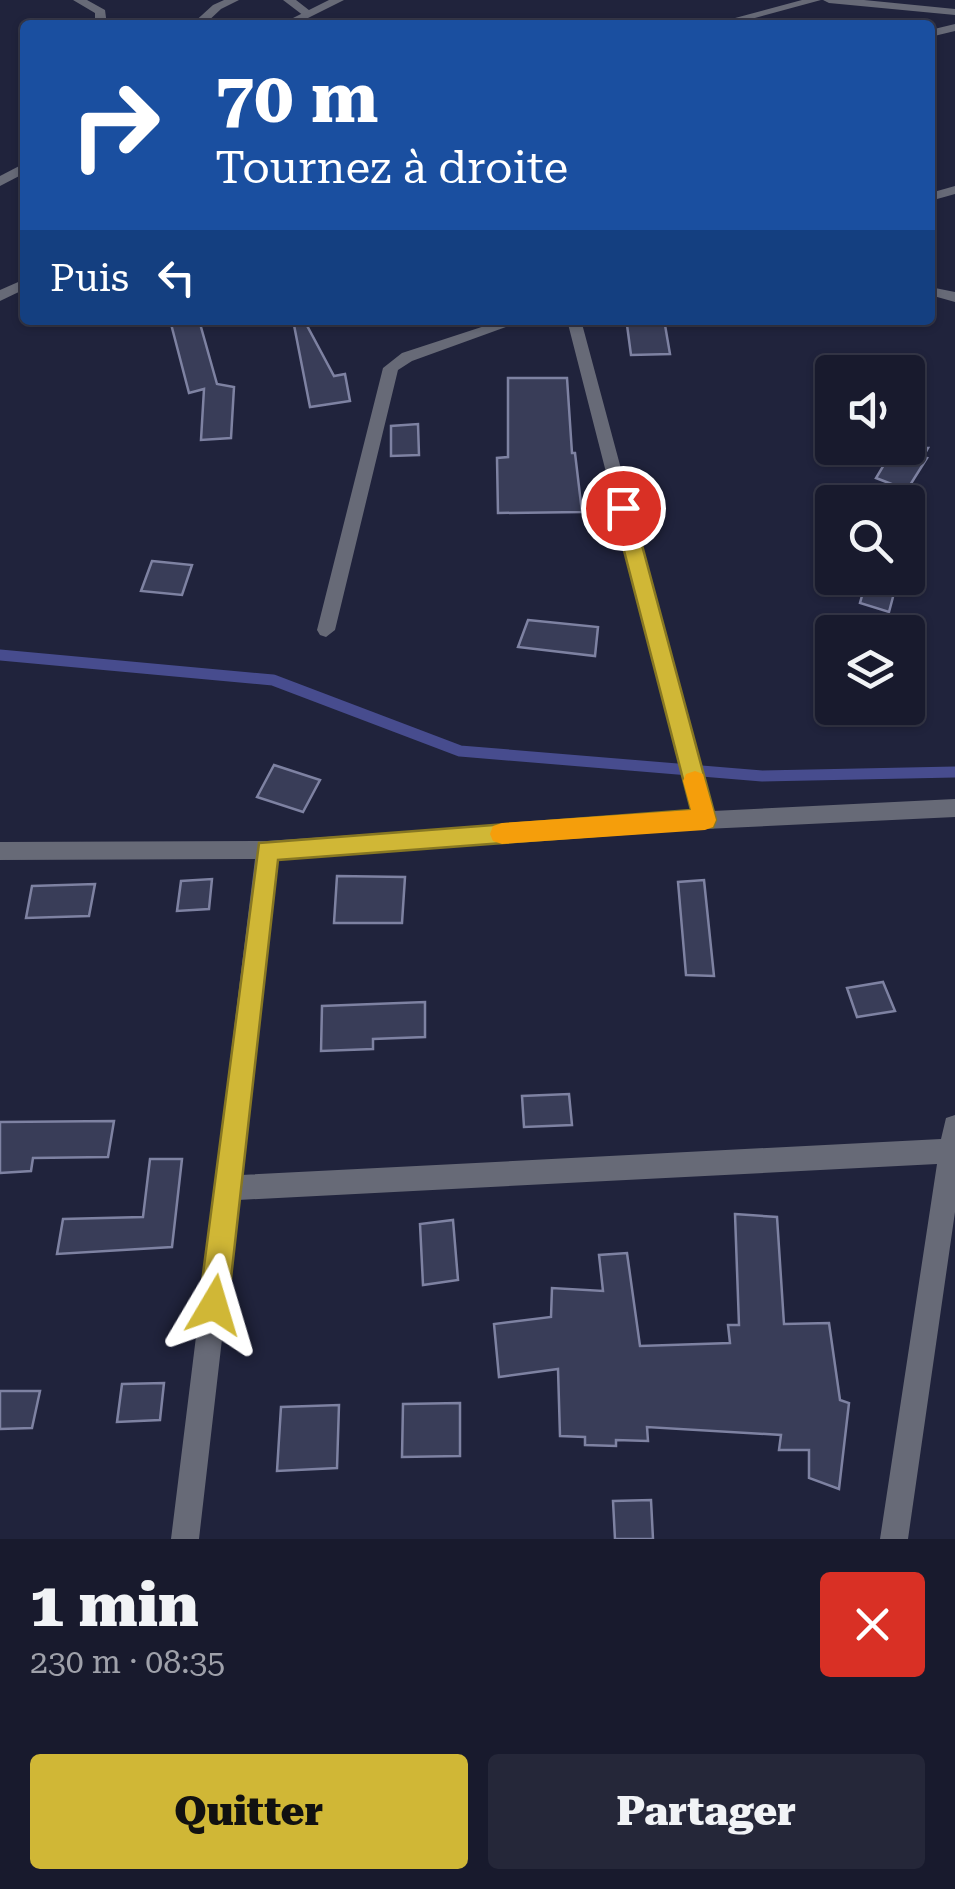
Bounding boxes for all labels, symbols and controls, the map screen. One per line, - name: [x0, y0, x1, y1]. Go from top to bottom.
- text: 70 m: [215, 57, 379, 139]
- icon: right: [50, 60, 180, 190]
- text: Tournez à droite: [215, 141, 568, 194]
- icon: left: [149, 250, 204, 305]
- text: Puis: [50, 256, 129, 300]
- map controls: [815, 355, 925, 725]
- button: sound: [815, 355, 925, 465]
- pin: [581, 466, 666, 551]
- icon: arrive: [596, 481, 651, 536]
- button: search: [815, 485, 925, 595]
- button: layers: [815, 615, 925, 725]
- position arrow: [162, 1253, 266, 1357]
- text: 1 min: [30, 1570, 199, 1641]
- button: close: [820, 1572, 925, 1677]
- text: 230 m · 08:35: [30, 1643, 225, 1681]
- button: Quitter: [30, 1754, 468, 1869]
- button: Partager: [488, 1754, 925, 1869]

